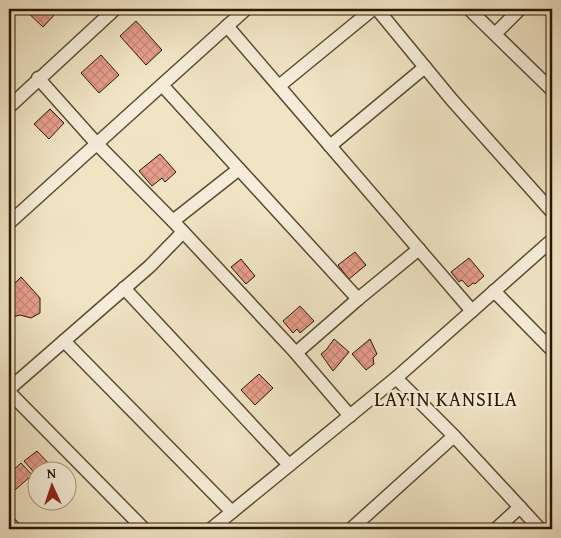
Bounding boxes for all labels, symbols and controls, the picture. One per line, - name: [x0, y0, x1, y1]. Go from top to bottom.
- district label: LAYIN KANSILA: [374, 384, 518, 413]
- north arrow: [28, 460, 78, 510]
- text: N: [46, 463, 57, 483]

